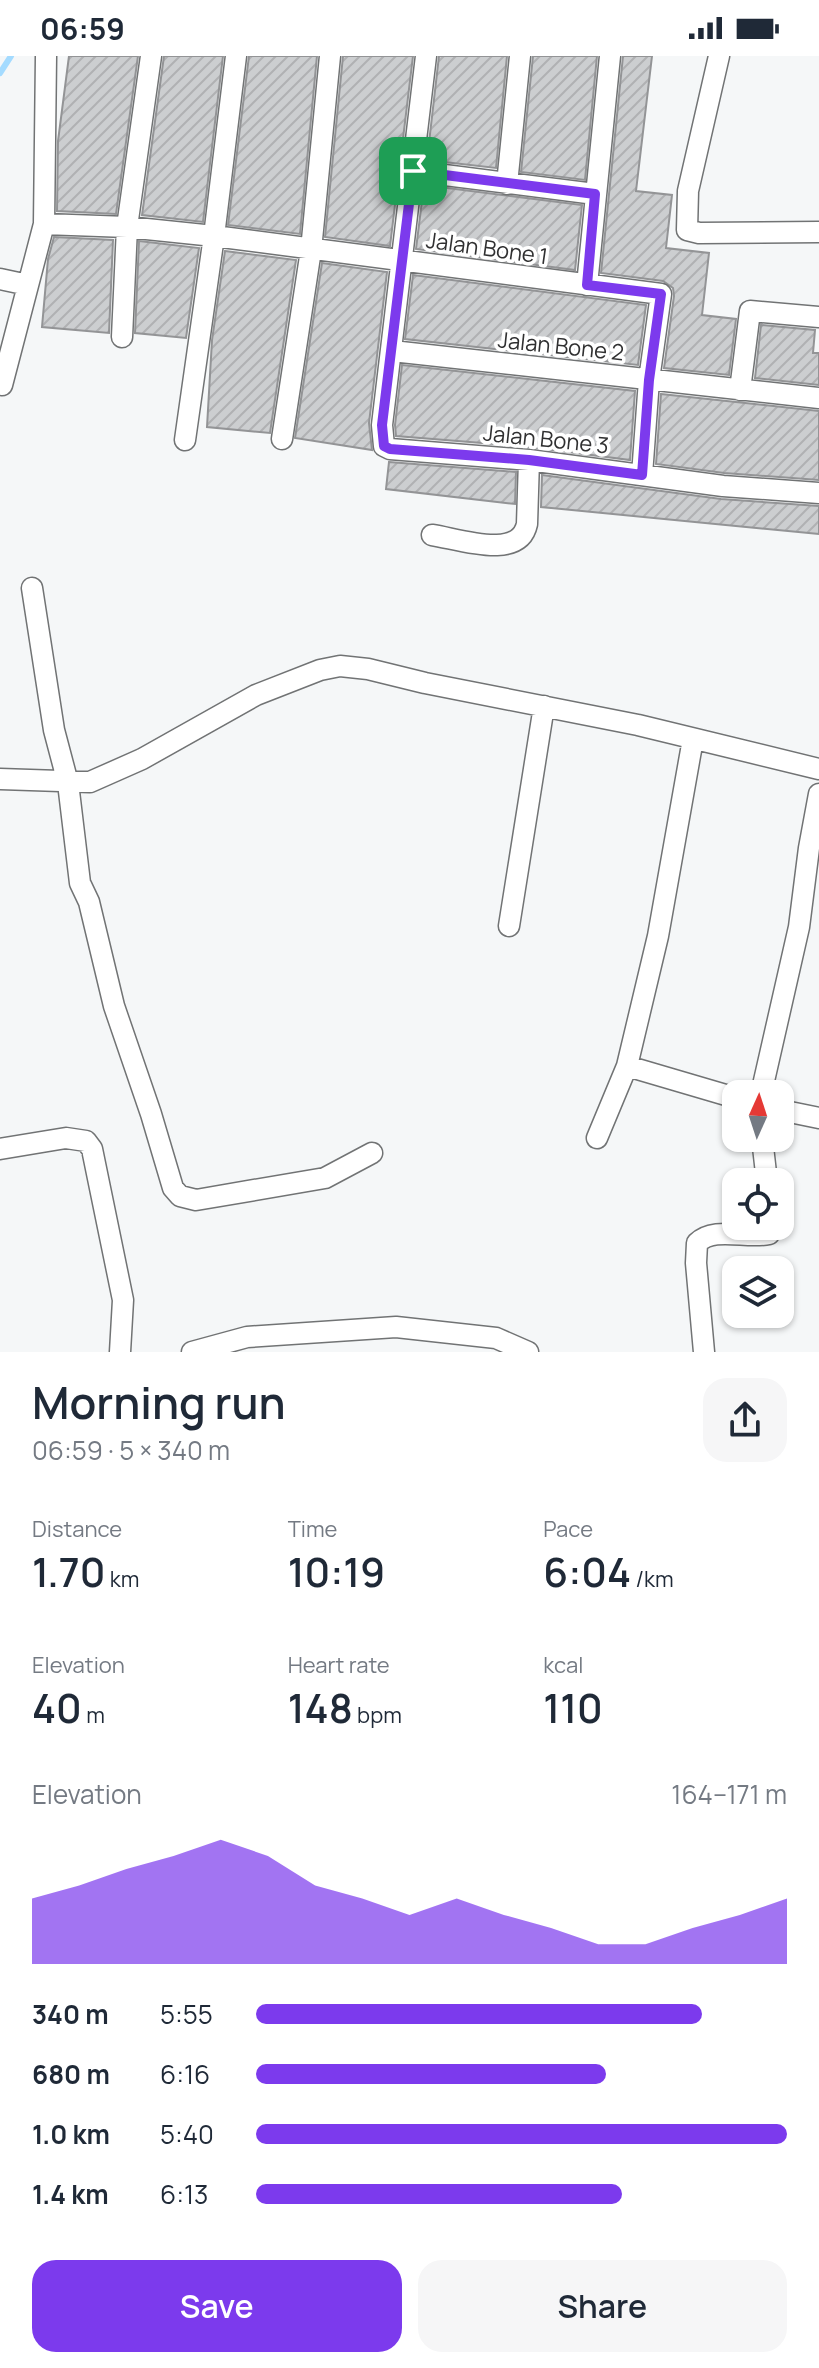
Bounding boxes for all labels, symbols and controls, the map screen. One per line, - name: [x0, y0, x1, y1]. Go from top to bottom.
- text: 06:59: [40, 8, 125, 49]
- pin: [379, 137, 447, 205]
- icon: arrive: [391, 149, 435, 193]
- street label: Jalan Bone 1: [424, 225, 550, 271]
- street label: Jalan Bone 2: [497, 324, 625, 368]
- street label: Jalan Bone 3: [482, 417, 610, 461]
- north arrow: [722, 1080, 794, 1152]
- map controls: [722, 1080, 794, 1328]
- button: locate: [722, 1168, 794, 1240]
- button: layers: [722, 1256, 794, 1328]
- text: Morning run: [32, 1372, 286, 1432]
- button: share: [703, 1378, 787, 1462]
- text: 06:59 · 5 × 340 m: [32, 1432, 230, 1468]
- text: Distance: [32, 1514, 122, 1544]
- text: Time: [288, 1514, 337, 1544]
- text: Pace: [543, 1514, 593, 1544]
- text: 1.70: [32, 1544, 105, 1599]
- text: 10:19: [288, 1544, 385, 1599]
- text: 6:04: [543, 1544, 631, 1599]
- text: km: [105, 1564, 139, 1594]
- text: /km: [631, 1564, 674, 1594]
- text: Elevation: [32, 1650, 125, 1680]
- text: Heart rate: [288, 1650, 390, 1680]
- text: kcal: [543, 1650, 583, 1680]
- text: 40: [32, 1680, 82, 1735]
- text: 148: [288, 1680, 353, 1735]
- text: 110: [543, 1680, 603, 1735]
- text: m: [82, 1700, 105, 1730]
- text: bpm: [353, 1700, 402, 1730]
- text: Elevation: [32, 1776, 142, 1812]
- text: 164–171 m: [671, 1776, 787, 1812]
- text: 340 m: [32, 1996, 109, 2032]
- text: 5:55: [160, 1996, 213, 2032]
- text: 680 m: [32, 2056, 110, 2092]
- text: 6:16: [160, 2056, 210, 2092]
- text: 1.0 km: [32, 2116, 110, 2152]
- text: 5:40: [160, 2116, 214, 2152]
- text: 1.4 km: [32, 2176, 109, 2212]
- text: 6:13: [160, 2176, 208, 2212]
- button: Save: [32, 2260, 402, 2352]
- button: Share: [418, 2260, 787, 2352]

